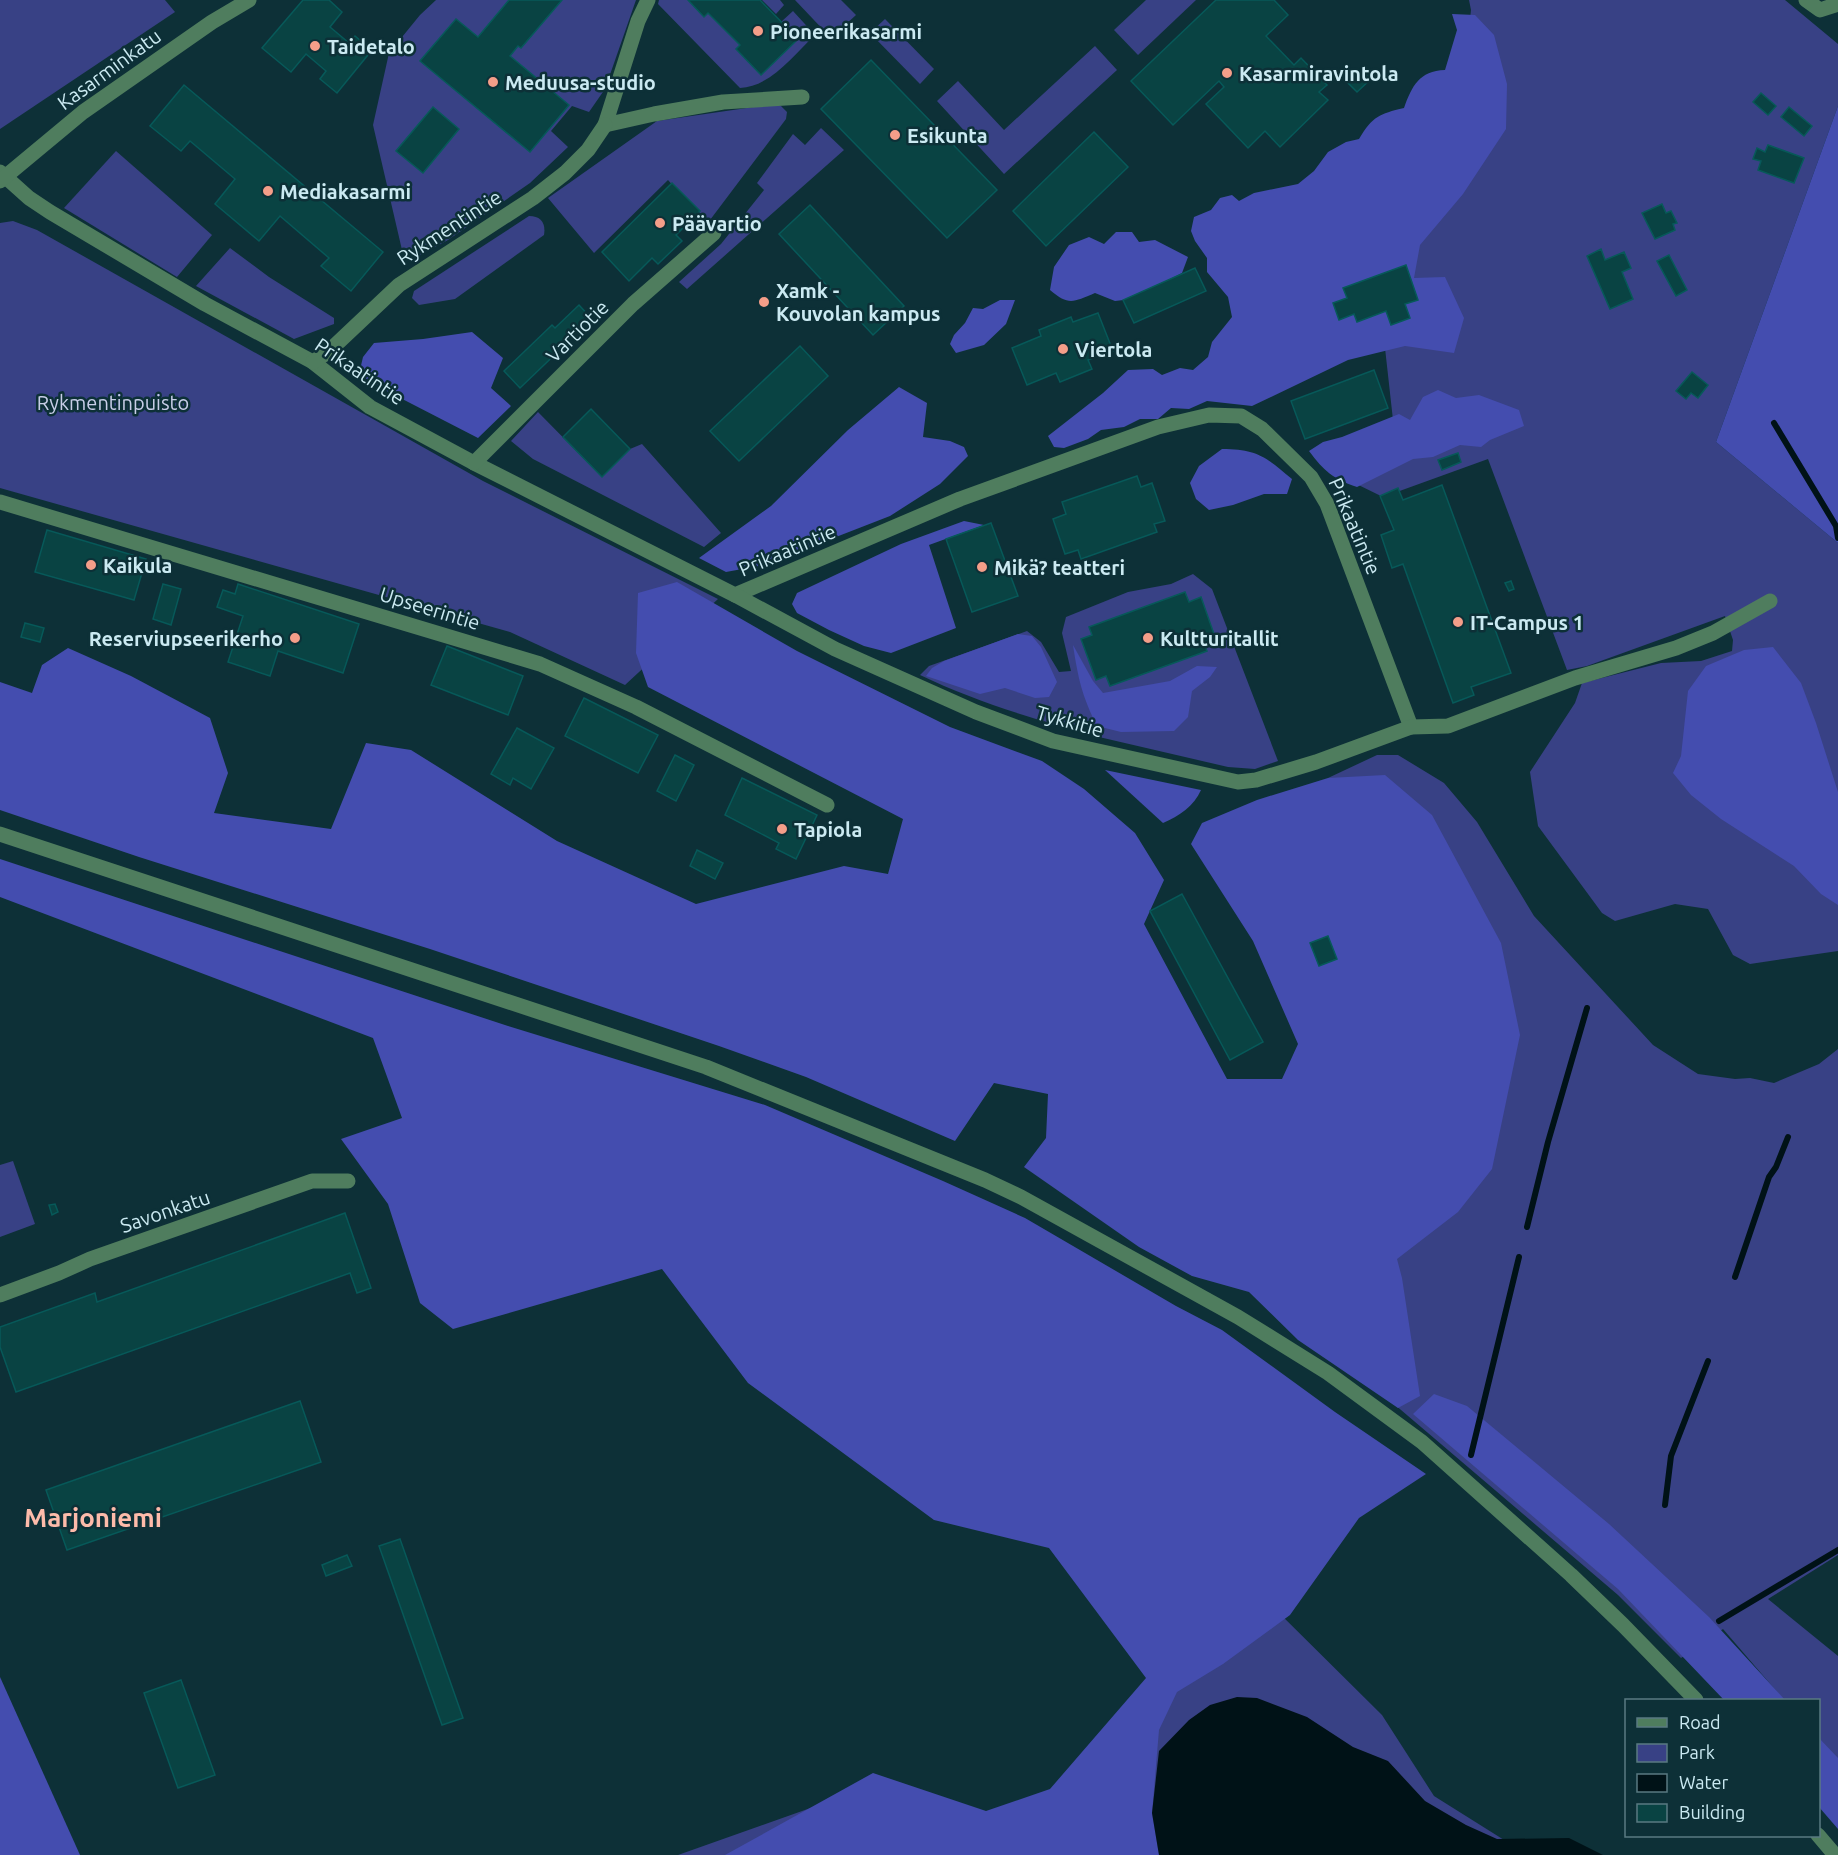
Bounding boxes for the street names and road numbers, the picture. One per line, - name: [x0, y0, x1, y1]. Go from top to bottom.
- street label: Kasarminkatu: [53, 24, 165, 114]
- street label: Rykmentintie: [392, 185, 506, 269]
- street label: Vartiotie: [541, 295, 613, 367]
- street label: Prikaatintie: [311, 333, 409, 409]
- street label: Prikaatintie: [1324, 474, 1386, 578]
- street label: Prikaatintie: [735, 519, 839, 581]
- street label: Upseerintie: [377, 582, 483, 634]
- street label: Tykkitie: [1034, 700, 1106, 742]
- street label: Savonkatu: [117, 1185, 213, 1237]

